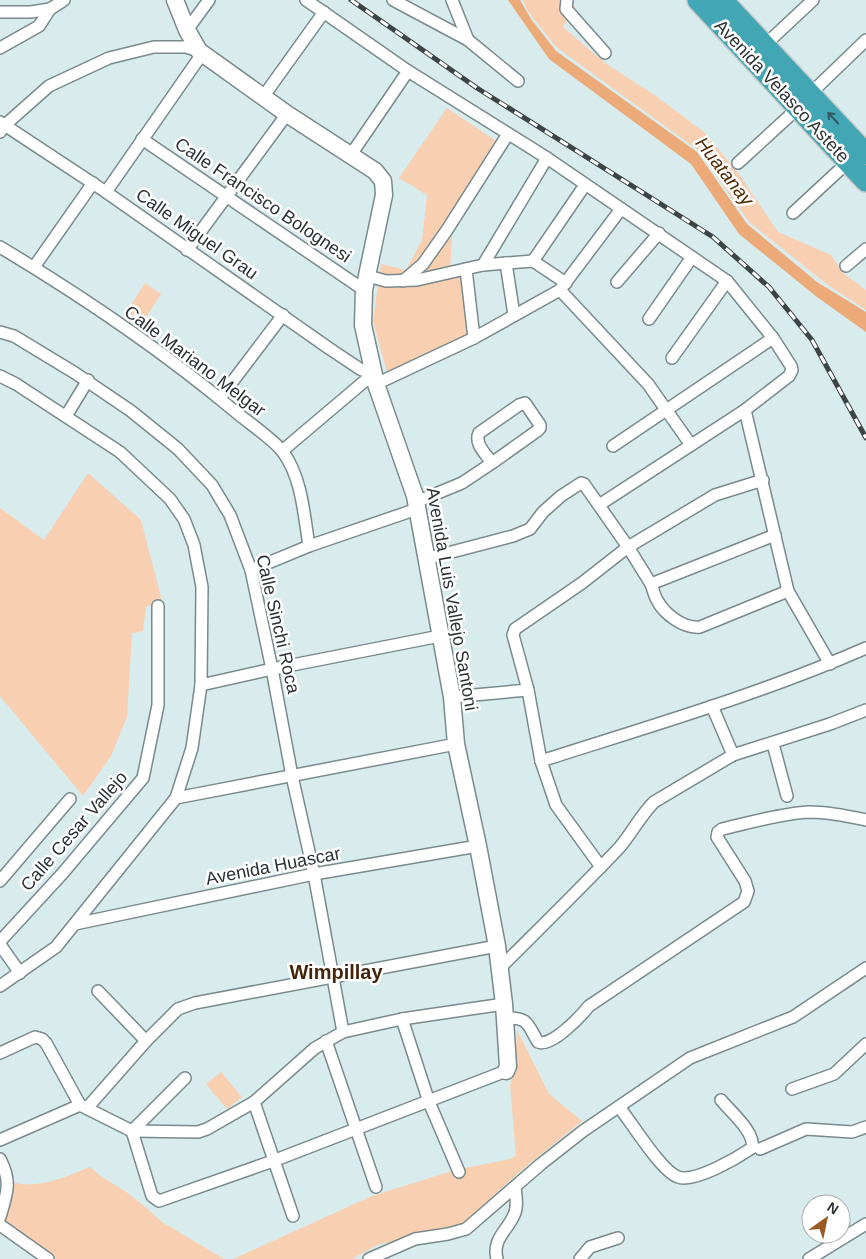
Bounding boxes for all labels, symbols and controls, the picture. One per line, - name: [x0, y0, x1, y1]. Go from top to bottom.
- street label: Avenida Velasco Astete: [711, 16, 853, 166]
- one-way arrow: [827, 112, 839, 124]
- water label: Huatanay: [691, 133, 759, 211]
- street label: Calle Francisco Bolognesi: [171, 134, 355, 266]
- street label: Calle Miguel Grau: [132, 184, 262, 284]
- street label: Calle Mariano Melgar: [121, 302, 269, 420]
- street label: Avenida Luis Vallejo Santoni: [422, 486, 482, 712]
- street label: Calle Sinchi Roca: [252, 553, 304, 696]
- street label: Calle Cesar Vallejo: [17, 767, 131, 895]
- street label: Avenida Huascar: [204, 843, 342, 889]
- district label: Wimpillay: [289, 961, 383, 983]
- north arrow: [801, 1194, 851, 1244]
- text: N: [824, 1199, 842, 1218]

